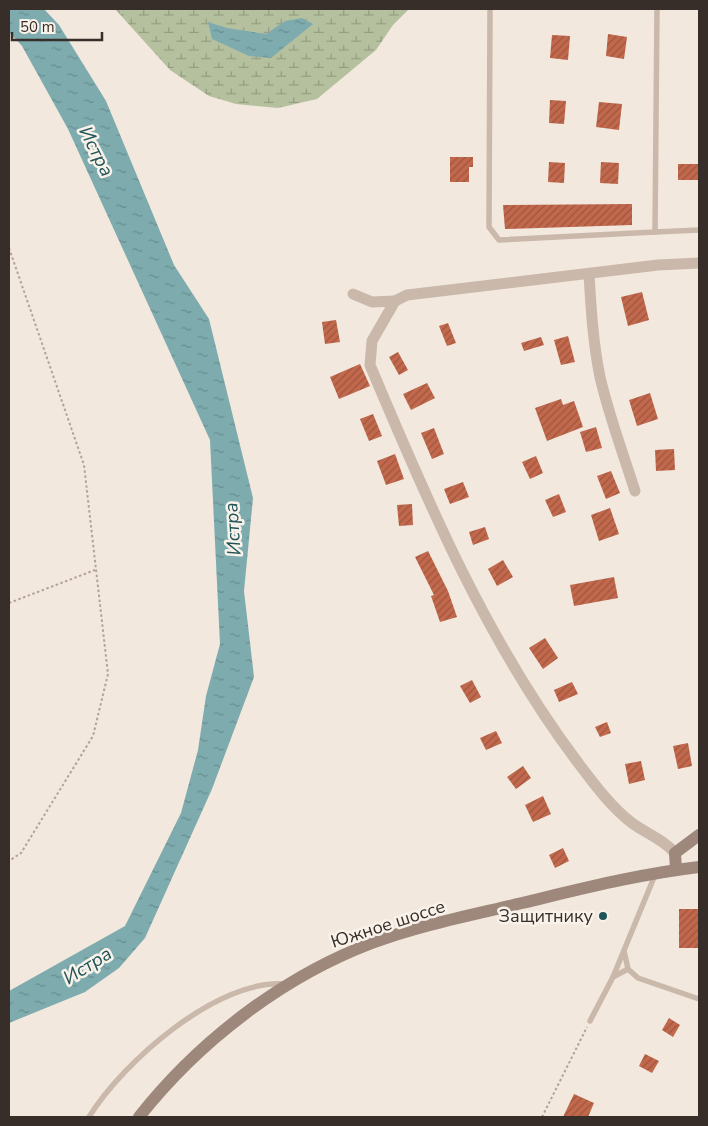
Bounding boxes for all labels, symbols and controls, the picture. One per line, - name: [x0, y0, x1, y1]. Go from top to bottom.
- scale bar: [12, 10, 102, 42]
- text: 50 m: [20, 17, 55, 37]
- water label: Истра: [72, 122, 120, 181]
- water label: Истра: [218, 502, 248, 556]
- street label: Южное шоссе: [328, 894, 448, 954]
- place label: Защитнику: [498, 904, 594, 928]
- marker: Защитнику: [597, 910, 609, 922]
- water label: Истра: [58, 941, 117, 991]

